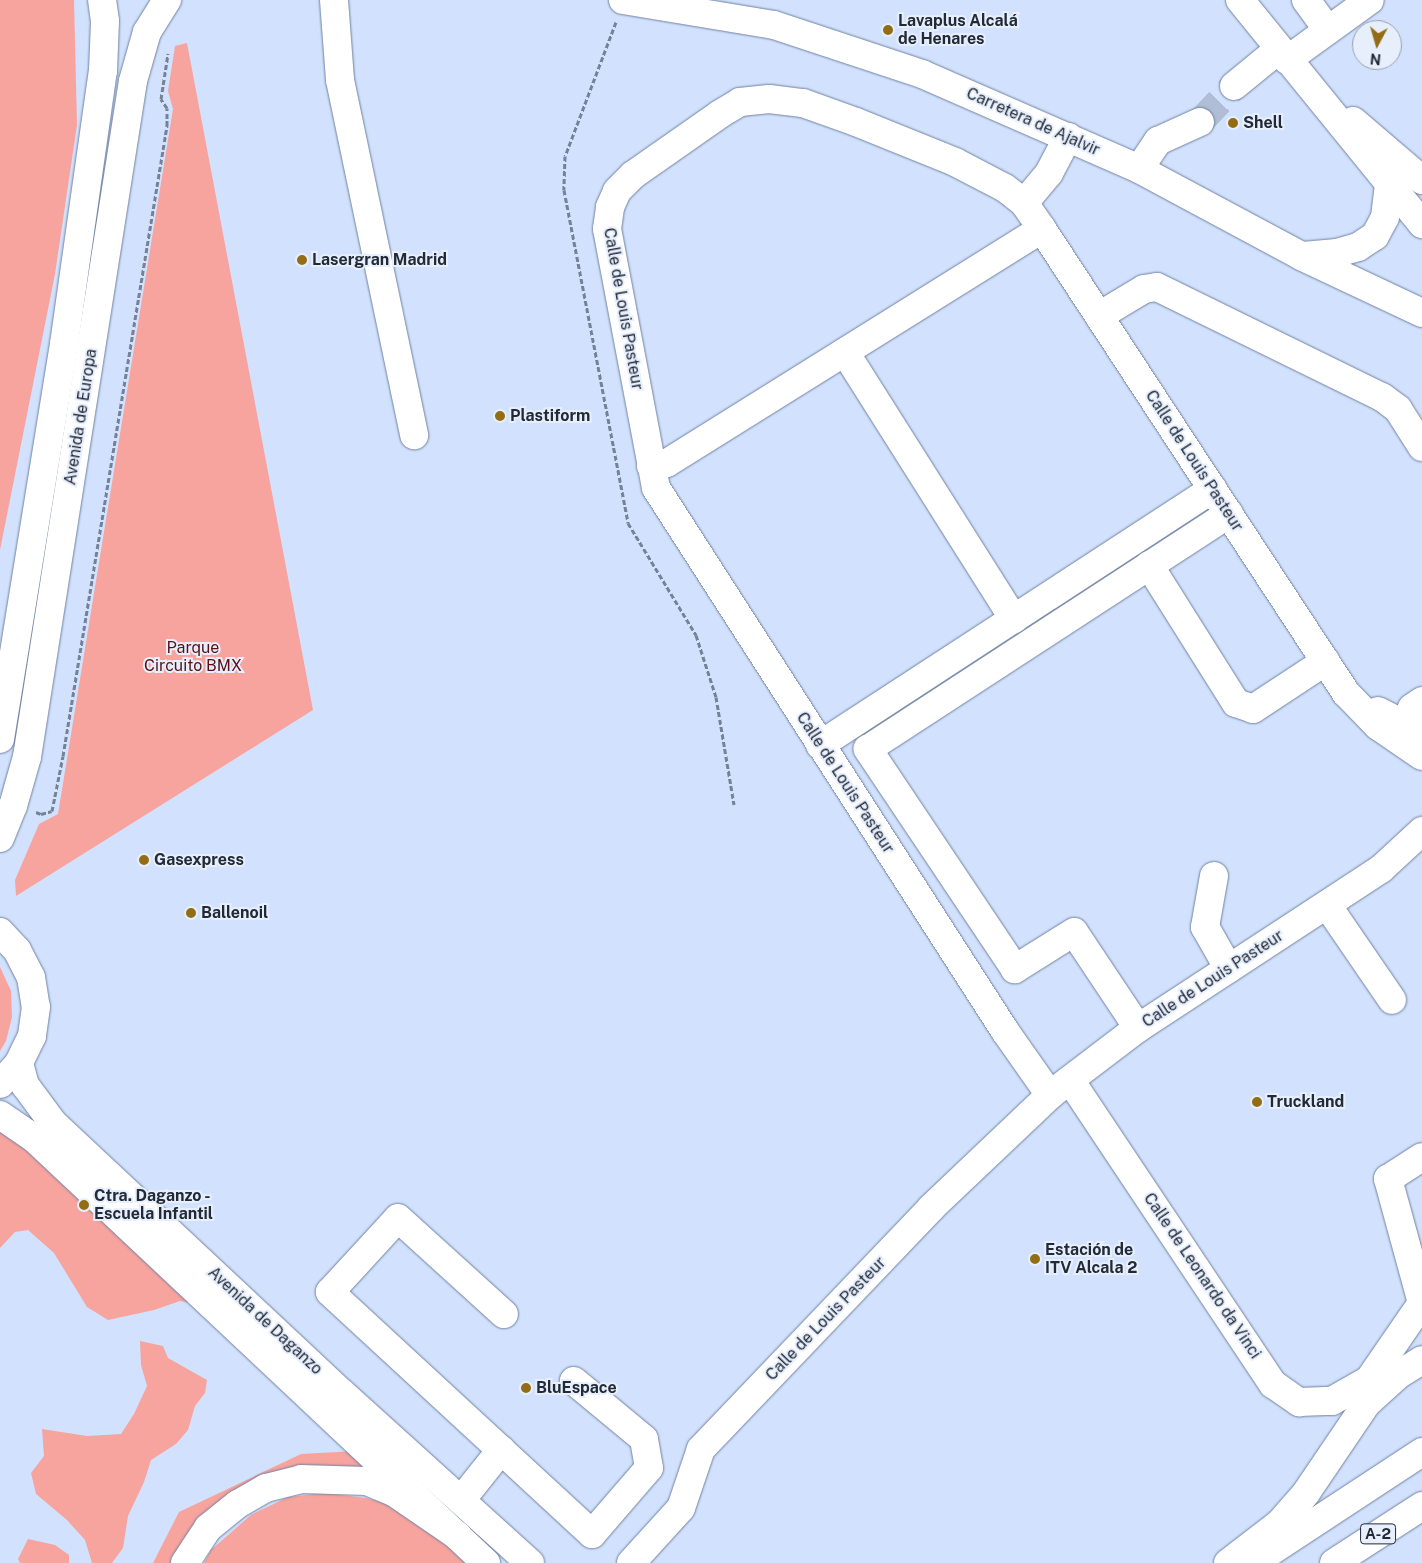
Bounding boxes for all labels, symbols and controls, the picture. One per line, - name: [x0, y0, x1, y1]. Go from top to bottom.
- place label: Lavaplus Alcalá de Henares: [898, 11, 1018, 49]
- north arrow: [1352, 20, 1402, 70]
- marker: Lavaplus Alcalá de Henares: [882, 24, 894, 36]
- text: N: [1369, 50, 1382, 67]
- street label: Carretera de Ajalvir: [963, 84, 1103, 160]
- place label: Shell: [1243, 113, 1283, 133]
- marker: Shell: [1227, 117, 1239, 129]
- street label: Calle de Louis Pasteur: [599, 226, 647, 392]
- place label: Lasergran Madrid: [312, 250, 447, 270]
- marker: Lasergran Madrid: [296, 254, 308, 266]
- street label: Avenida de Europa: [61, 347, 101, 487]
- street label: Calle de Louis Pasteur: [1141, 387, 1247, 535]
- place label: Plastiform: [510, 406, 590, 426]
- marker: Plastiform: [494, 410, 506, 422]
- park label: Parque Circuito BMX: [144, 638, 242, 676]
- street label: Calle de Louis Pasteur: [792, 709, 898, 857]
- place label: Gasexpress: [154, 850, 244, 870]
- marker: Gasexpress: [138, 854, 150, 866]
- place label: Ballenoil: [201, 903, 268, 923]
- marker: Ballenoil: [185, 907, 197, 919]
- street label: Calle de Louis Pasteur: [1139, 926, 1287, 1032]
- place label: Truckland: [1267, 1092, 1344, 1112]
- marker: Truckland: [1251, 1096, 1263, 1108]
- place label: Ctra. Daganzo - Escuela Infantil: [94, 1186, 213, 1224]
- street label: Calle de Leonardo da Vinci: [1139, 1189, 1265, 1363]
- marker: Ctra. Daganzo - Escuela Infantil: [78, 1199, 90, 1211]
- place label: Estación de ITV Alcala 2: [1045, 1240, 1137, 1278]
- street label: Calle de Louis Pasteur: [762, 1253, 890, 1385]
- marker: Estación de ITV Alcala 2: [1029, 1253, 1041, 1265]
- street label: Avenida de Daganzo: [204, 1263, 326, 1379]
- place label: BluEspace: [536, 1378, 617, 1398]
- marker: BluEspace: [520, 1382, 532, 1394]
- road number: A-2: [1359, 1522, 1397, 1546]

